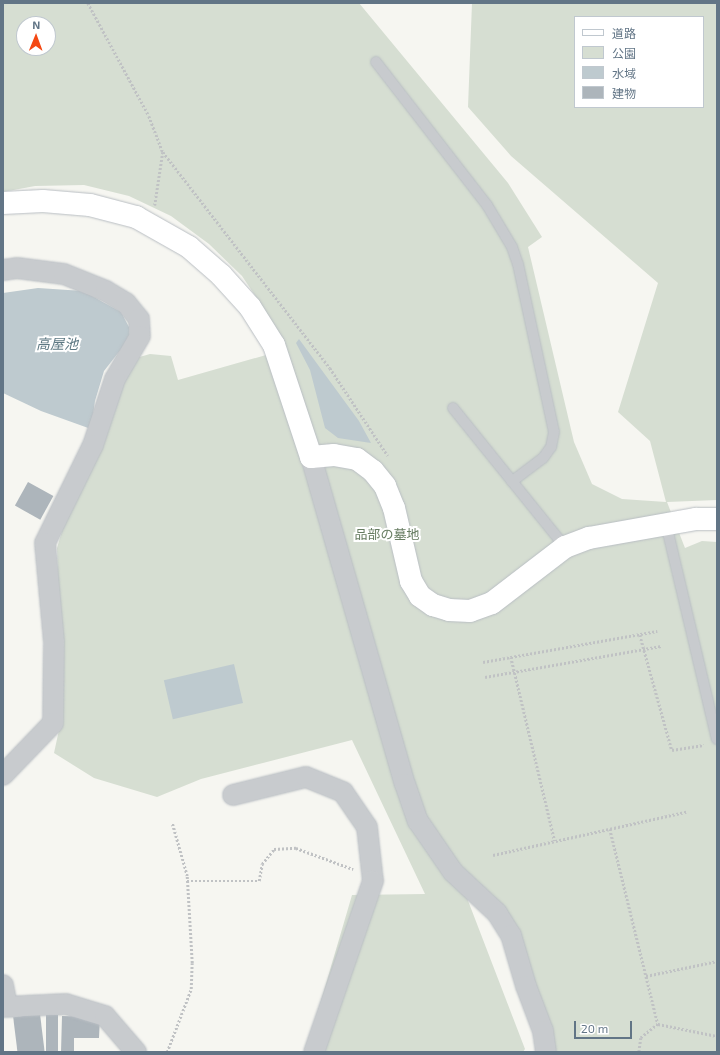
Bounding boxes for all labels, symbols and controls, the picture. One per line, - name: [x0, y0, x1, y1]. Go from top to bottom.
- north arrow: [16, 16, 56, 56]
- legend: [574, 16, 704, 108]
- text: N: [32, 18, 40, 31]
- text: 道路: [612, 26, 636, 40]
- text: 公園: [612, 46, 636, 60]
- text: 水域: [612, 66, 636, 80]
- text: 建物: [612, 86, 636, 100]
- water label: 高屋池: [36, 336, 78, 352]
- park label: 品部の墓地: [355, 526, 419, 542]
- scale bar: [576, 1013, 634, 1039]
- text: 20 m: [581, 1021, 608, 1035]

